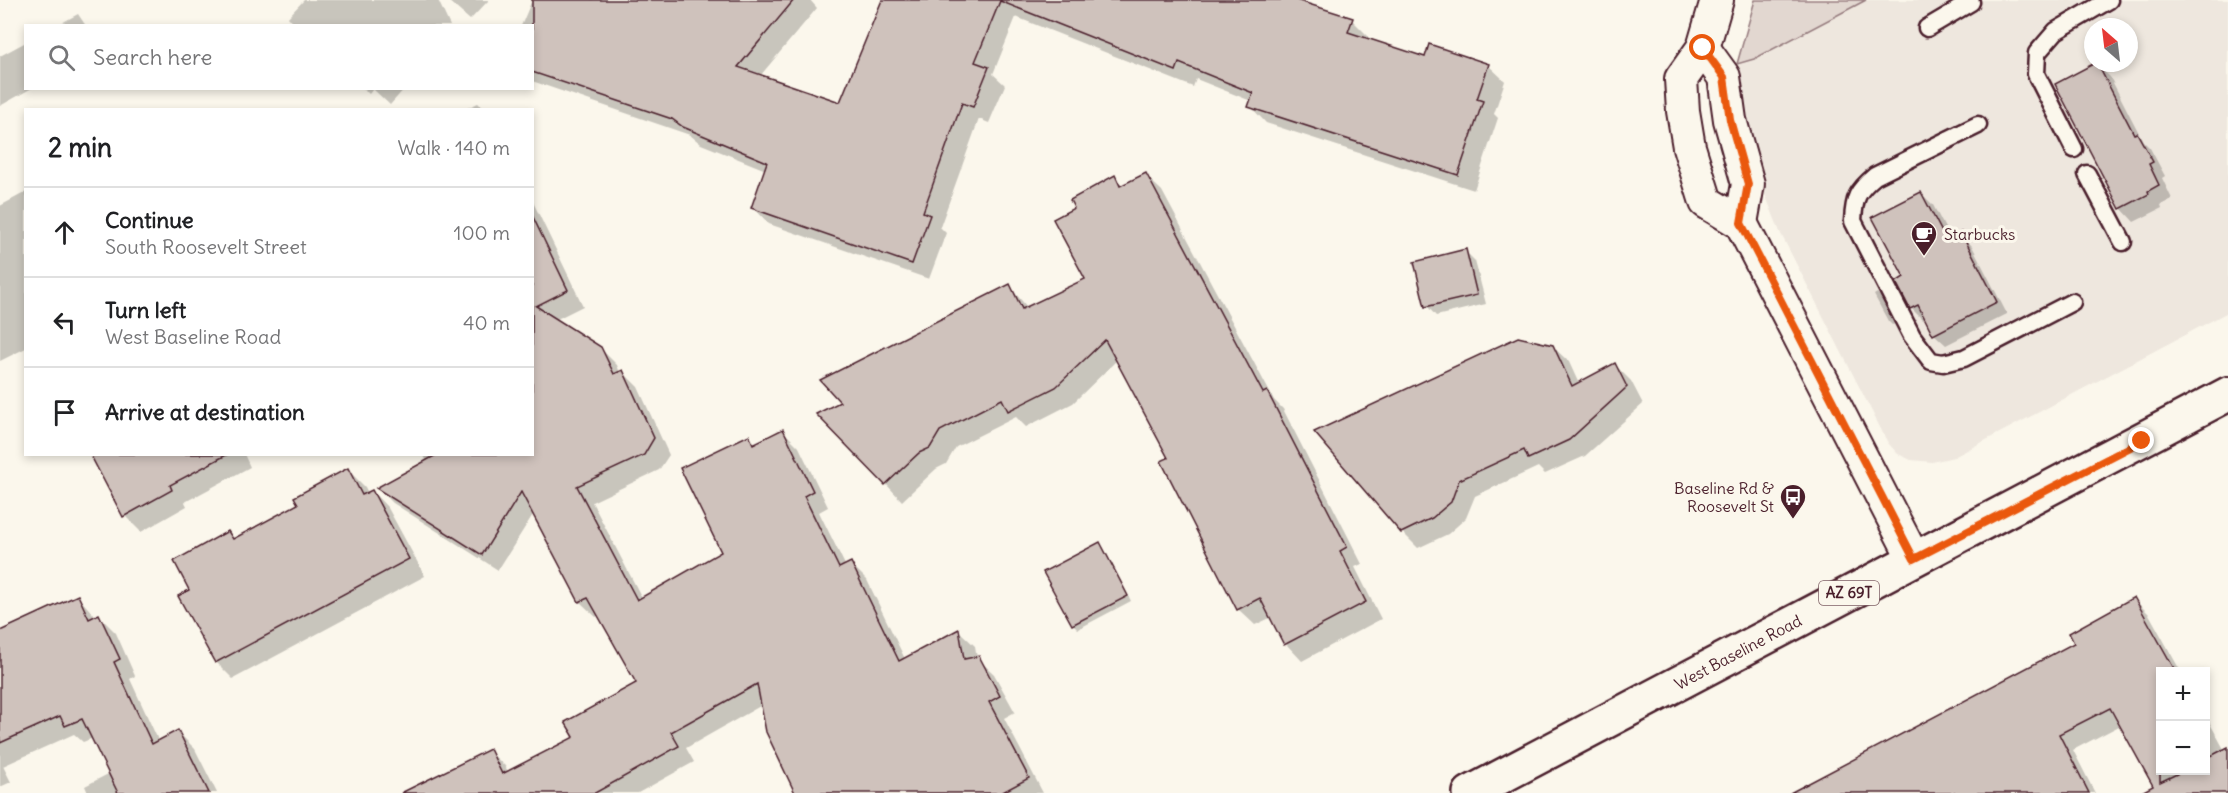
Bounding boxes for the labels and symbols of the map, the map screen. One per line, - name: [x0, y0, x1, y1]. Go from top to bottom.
- north arrow: [2084, 18, 2138, 72]
- route start: [1689, 34, 1715, 60]
- cafe icon: Starbucks: [1909, 219, 1939, 257]
- place label: Starbucks: [1944, 224, 2015, 244]
- route end: [2128, 427, 2154, 453]
- place label: Baseline Rd & Roosevelt St: [1674, 478, 1775, 516]
- bus stop icon: Baseline Rd & Roosevelt St: [1778, 482, 1808, 520]
- road number: AZ 69T: [1819, 581, 1879, 605]
- street label: West Baseline Road: [1671, 610, 1805, 694]

